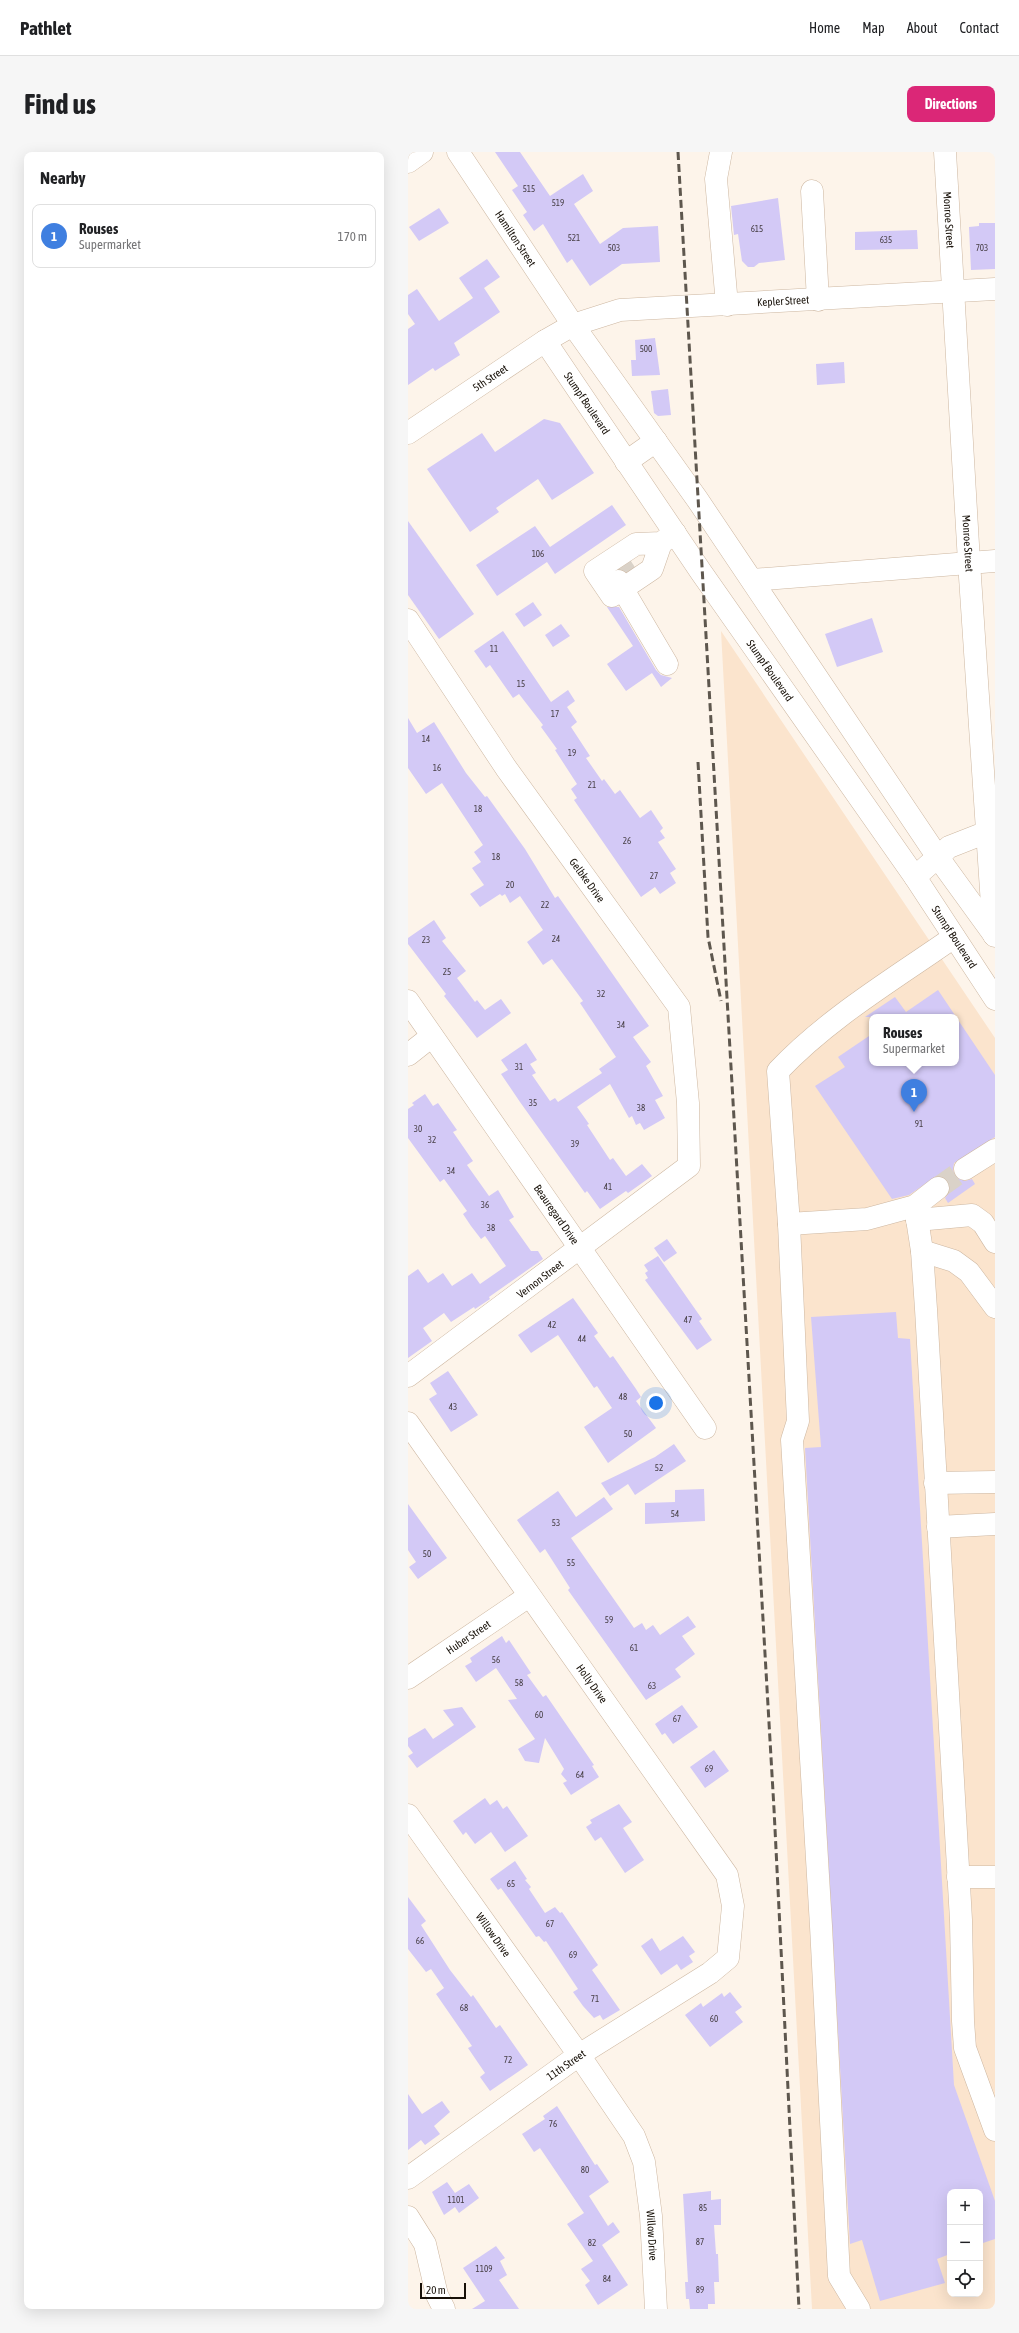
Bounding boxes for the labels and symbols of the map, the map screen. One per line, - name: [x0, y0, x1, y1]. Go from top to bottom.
- house number: 515: [523, 184, 535, 194]
- street label: Monroe Street: [941, 191, 957, 249]
- house number: 519: [552, 198, 564, 208]
- street label: Hamilton Street: [493, 209, 538, 269]
- house number: 615: [751, 224, 763, 234]
- house number: 521: [568, 233, 580, 243]
- house number: 635: [880, 235, 892, 245]
- house number: 503: [608, 243, 620, 253]
- house number: 703: [976, 243, 988, 253]
- street label: Kepler Street: [757, 293, 810, 308]
- house number: 500: [640, 344, 652, 354]
- street label: 5th Street: [470, 362, 510, 394]
- street label: Stumpf Boulevard: [562, 370, 612, 436]
- street label: Monroe Street: [960, 515, 976, 572]
- house number: 106: [532, 549, 544, 559]
- street label: Stumpf Boulevard: [744, 637, 796, 703]
- house number: 11: [490, 644, 498, 654]
- house number: 15: [517, 679, 525, 689]
- house number: 17: [551, 709, 559, 719]
- house number: 14: [422, 734, 430, 744]
- house number: 19: [568, 748, 576, 758]
- house number: 16: [433, 763, 441, 773]
- house number: 21: [588, 780, 596, 790]
- house number: 18: [474, 804, 482, 814]
- house number: 26: [623, 836, 631, 846]
- house number: 18: [492, 852, 500, 862]
- street label: Gelbke Drive: [567, 856, 607, 905]
- house number: 27: [650, 871, 658, 881]
- house number: 20: [506, 880, 514, 890]
- house number: 22: [541, 900, 549, 910]
- street label: Stumpf Boulevard: [929, 903, 979, 970]
- house number: 24: [552, 934, 560, 944]
- house number: 23: [422, 935, 430, 945]
- house number: 25: [443, 967, 451, 977]
- house number: 32: [597, 989, 605, 999]
- house number: 34: [617, 1020, 625, 1030]
- house number: 31: [515, 1062, 523, 1072]
- pin: 1: [901, 1079, 927, 1112]
- house number: 35: [529, 1098, 537, 1108]
- house number: 38: [637, 1103, 645, 1113]
- house number: 91: [915, 1119, 923, 1129]
- house number: 30: [414, 1124, 422, 1134]
- house number: 32: [428, 1135, 436, 1145]
- house number: 39: [571, 1139, 579, 1149]
- house number: 34: [447, 1166, 455, 1176]
- street label: Beauregard Drive: [532, 1182, 581, 1247]
- house number: 41: [604, 1182, 612, 1192]
- house number: 36: [481, 1200, 489, 1210]
- house number: 38: [487, 1223, 495, 1233]
- street label: Vernon Street: [515, 1258, 565, 1300]
- house number: 47: [684, 1315, 692, 1325]
- house number: 42: [548, 1320, 556, 1330]
- house number: 44: [578, 1334, 586, 1344]
- house number: 48: [619, 1392, 627, 1402]
- your location: [646, 1393, 666, 1413]
- house number: 43: [449, 1402, 457, 1412]
- house number: 50: [624, 1429, 632, 1439]
- house number: 52: [655, 1463, 663, 1473]
- house number: 54: [671, 1509, 679, 1519]
- house number: 53: [552, 1518, 560, 1528]
- house number: 50: [423, 1549, 431, 1559]
- house number: 55: [567, 1558, 575, 1568]
- house number: 59: [605, 1615, 613, 1625]
- street label: Huber Street: [444, 1618, 493, 1656]
- house number: 61: [630, 1643, 638, 1653]
- house number: 56: [492, 1655, 500, 1665]
- street label: Holly Drive: [574, 1662, 610, 1705]
- house number: 58: [515, 1678, 523, 1688]
- house number: 63: [648, 1681, 656, 1691]
- house number: 60: [535, 1710, 543, 1720]
- house number: 67: [673, 1714, 681, 1724]
- house number: 69: [705, 1764, 713, 1774]
- house number: 64: [576, 1770, 584, 1780]
- house number: 65: [507, 1879, 515, 1889]
- street label: Willow Drive: [474, 1911, 513, 1959]
- house number: 67: [546, 1919, 554, 1929]
- house number: 66: [416, 1936, 424, 1946]
- house number: 69: [569, 1950, 577, 1960]
- house number: 71: [591, 1994, 599, 2004]
- house number: 68: [460, 2003, 468, 2013]
- house number: 60: [710, 2014, 718, 2024]
- street label: 11th Street: [544, 2047, 588, 2083]
- house number: 72: [504, 2055, 512, 2065]
- house number: 76: [549, 2119, 557, 2129]
- house number: 80: [581, 2165, 589, 2175]
- house number: 1101: [448, 2195, 464, 2205]
- house number: 85: [699, 2203, 707, 2213]
- street label: Willow Drive: [644, 2209, 659, 2261]
- house number: 87: [696, 2237, 704, 2247]
- house number: 82: [588, 2238, 596, 2248]
- house number: 1109: [476, 2264, 492, 2274]
- house number: 84: [603, 2274, 611, 2284]
- scale bar: [420, 2281, 466, 2300]
- house number: 89: [696, 2285, 704, 2295]

